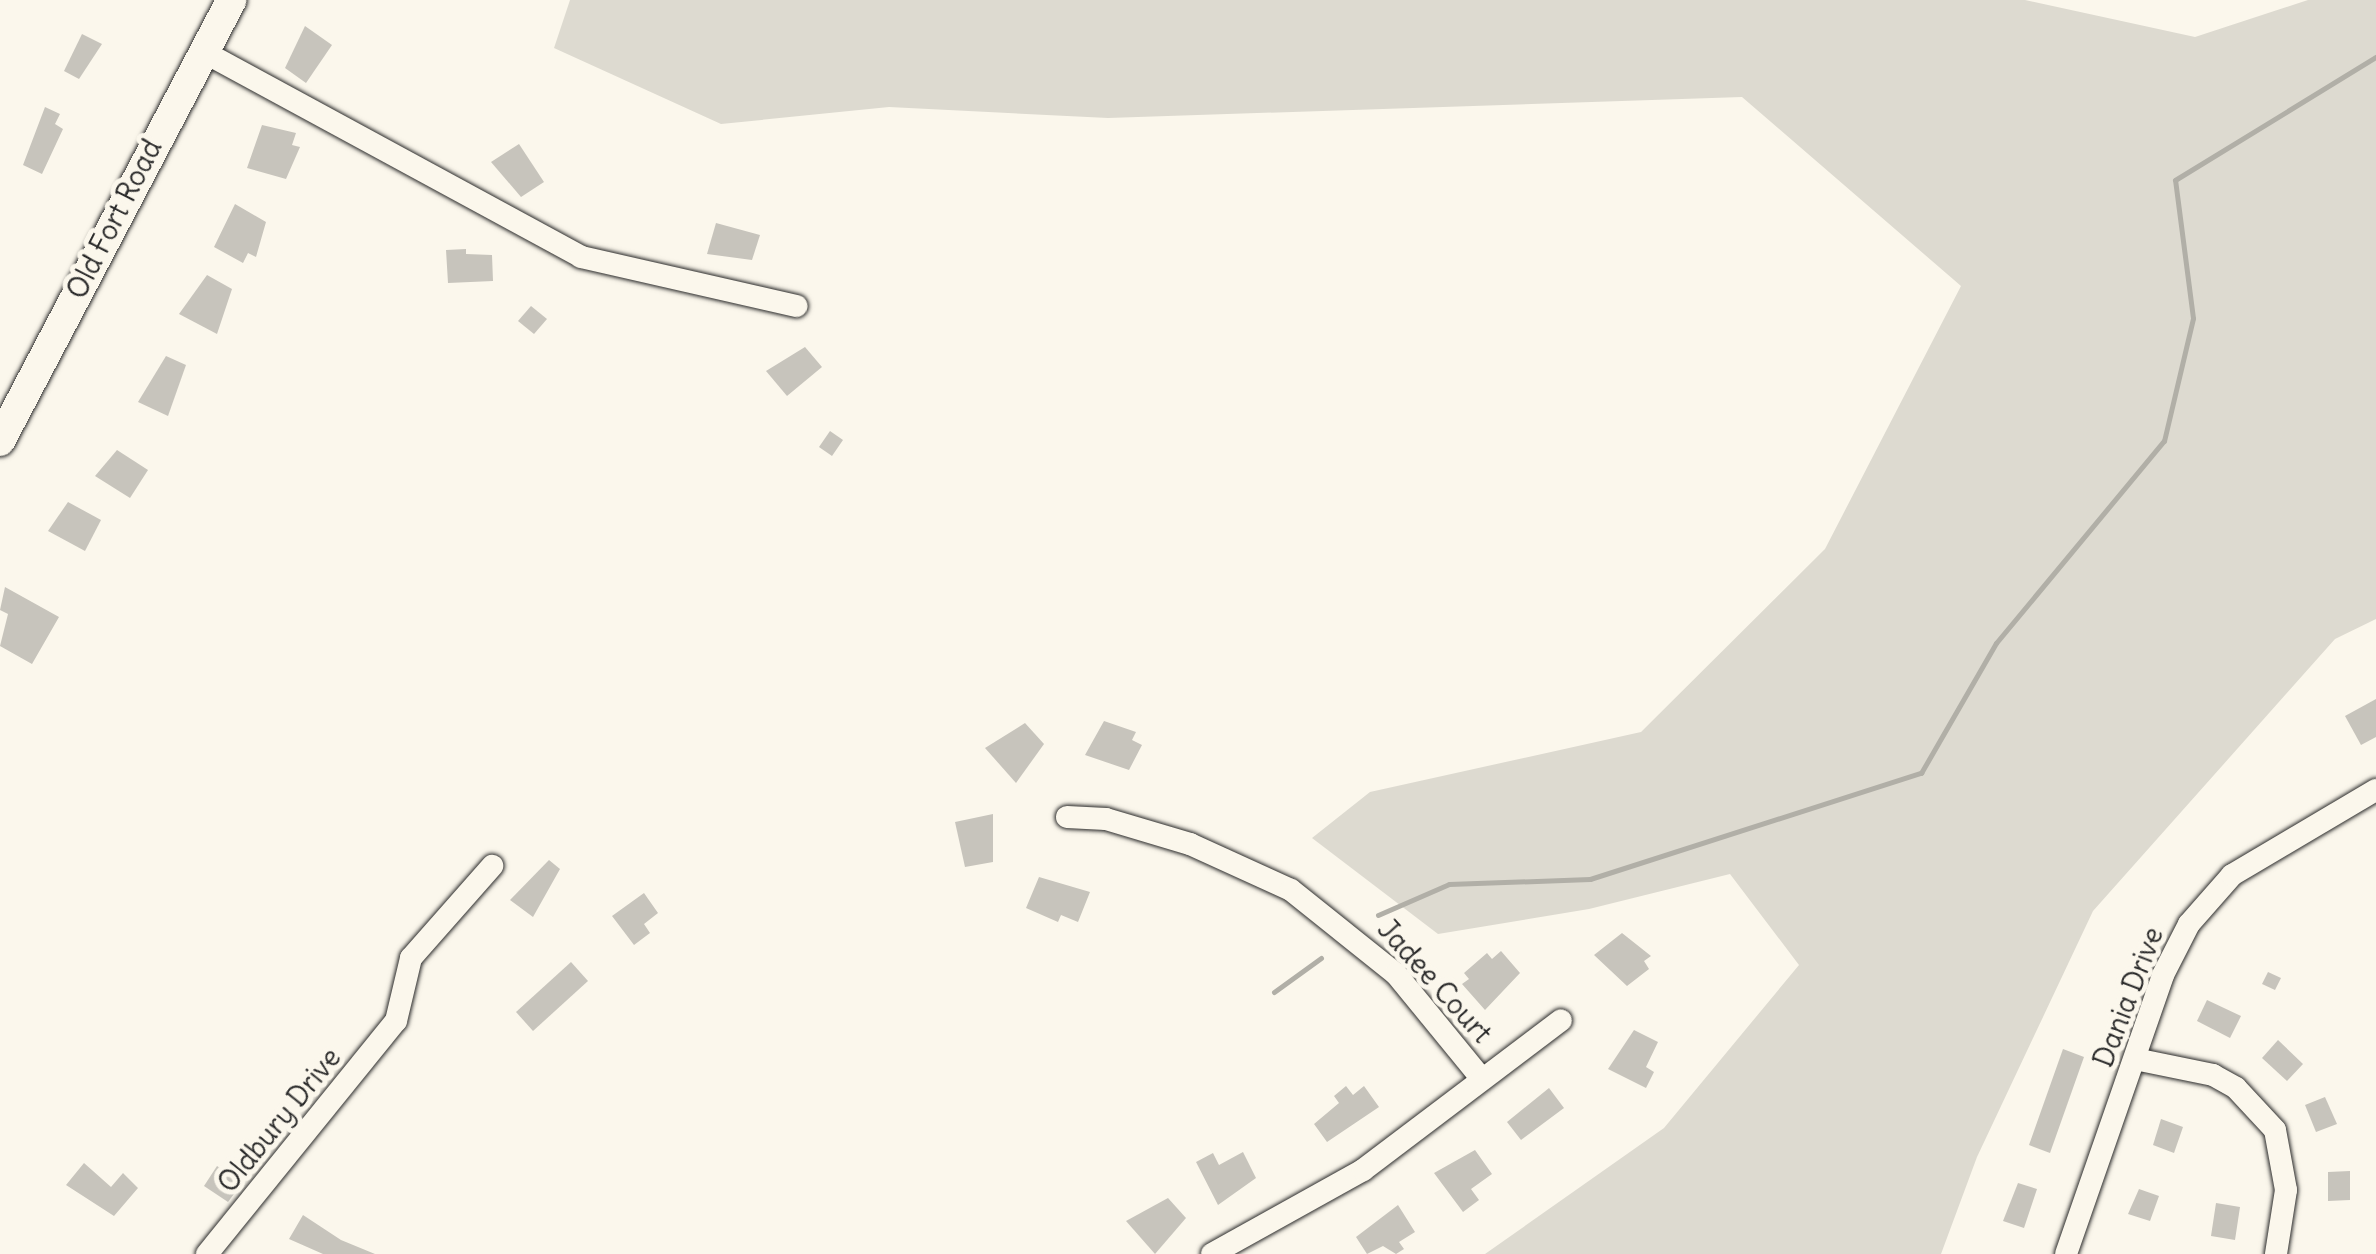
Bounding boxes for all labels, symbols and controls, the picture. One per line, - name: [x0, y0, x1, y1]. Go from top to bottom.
- street label: Old Fort Road: [59, 134, 169, 304]
- street label: Jadee Court: [1371, 912, 1499, 1050]
- street label: Dania Drive: [2086, 922, 2170, 1072]
- street label: Oldbury Drive: [210, 1041, 348, 1199]

